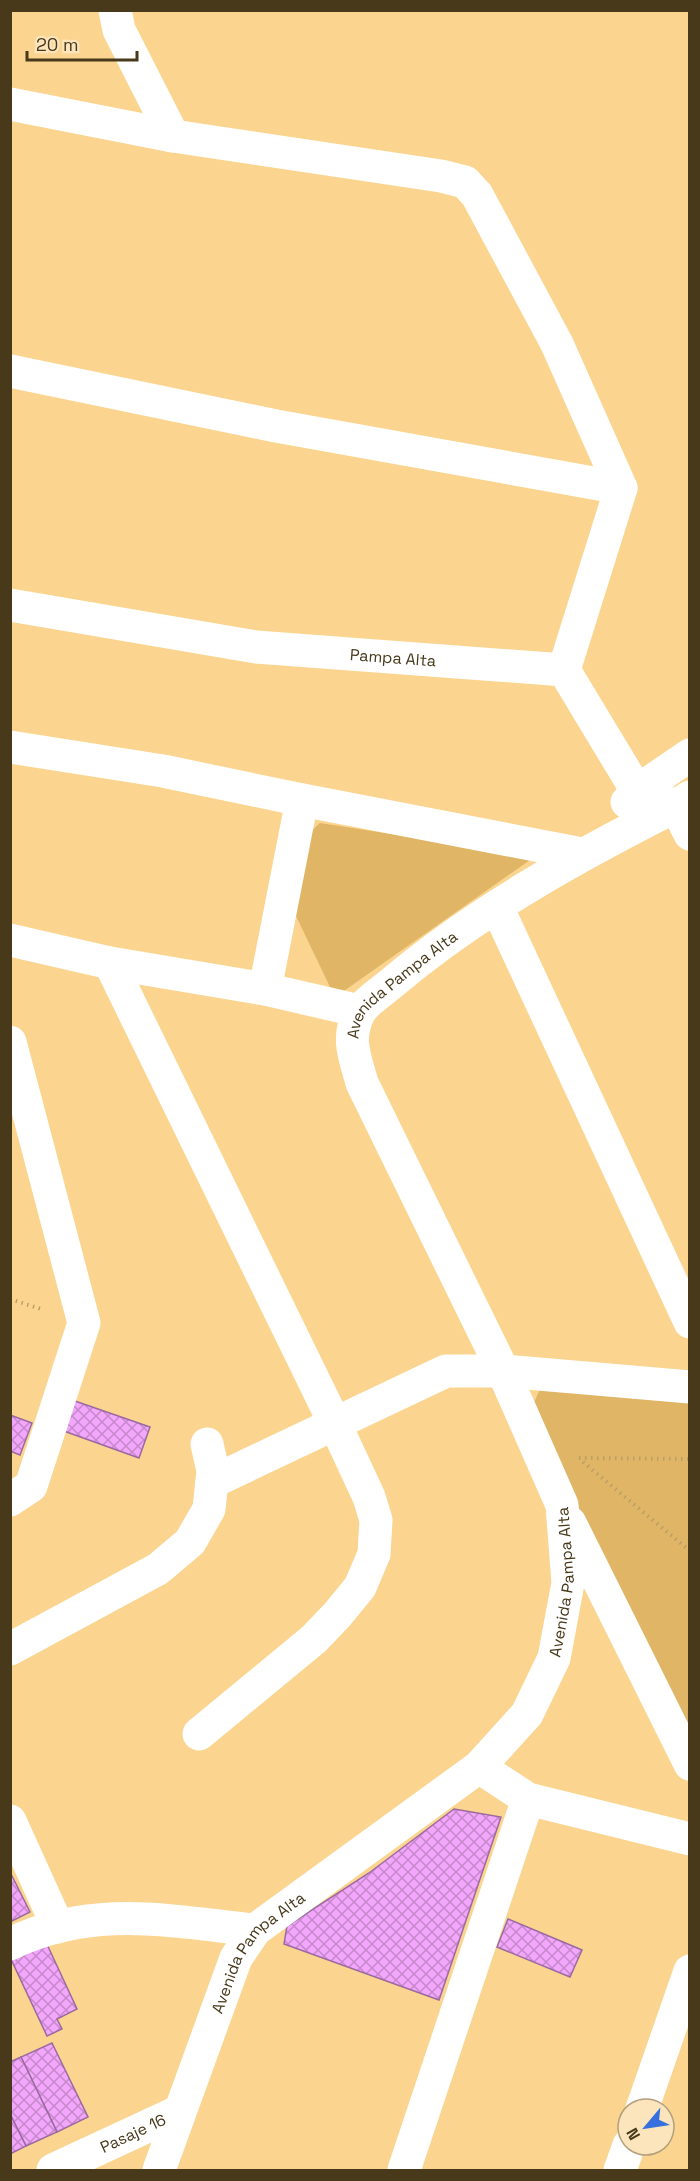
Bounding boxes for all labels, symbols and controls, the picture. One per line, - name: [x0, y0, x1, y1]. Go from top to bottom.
- scale bar: [27, 24, 136, 62]
- text: 20 m: [36, 33, 79, 56]
- street label: Pampa Alta: [349, 644, 437, 671]
- street label: Avenida Pampa Alta: [342, 926, 461, 1040]
- street label: Avenida Pampa Alta: [544, 1506, 579, 1659]
- street label: Avenida Pampa Alta: [206, 1887, 309, 2016]
- north arrow: [616, 2097, 676, 2157]
- street label: Pasaje 16: [97, 2109, 169, 2157]
- text: N: [622, 2124, 645, 2144]

